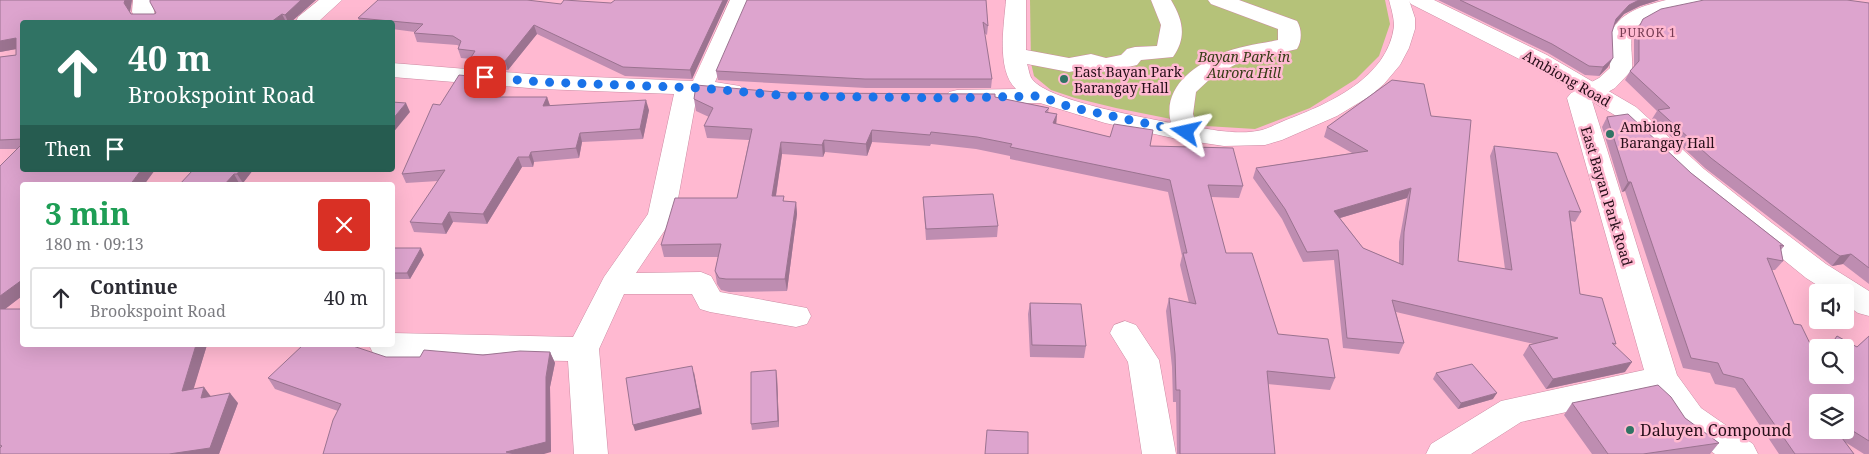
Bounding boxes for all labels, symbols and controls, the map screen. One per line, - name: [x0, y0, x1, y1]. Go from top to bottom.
- district label: PUROK 1: [1619, 24, 1677, 41]
- text: 40 m: [128, 34, 211, 81]
- icon: ahead: [45, 40, 110, 105]
- street label: Ambiong Road: [1520, 45, 1615, 111]
- park label: Bayan Park in Aurora Hill: [1197, 47, 1291, 82]
- pin: [464, 56, 506, 98]
- place label: East Bayan Park Barangay Hall: [1074, 62, 1183, 97]
- icon: arrive: [471, 63, 499, 91]
- marker: East Bayan Park Barangay Hall: [1058, 73, 1070, 85]
- text: Brookspoint Road: [128, 79, 315, 109]
- position arrow: [1159, 105, 1211, 157]
- place label: Ambiong Barangay Hall: [1620, 117, 1715, 152]
- street label: East Bayan Park Road: [1577, 124, 1637, 269]
- marker: Ambiong Barangay Hall: [1604, 128, 1616, 140]
- icon: arrive: [101, 135, 129, 163]
- text: Then: [45, 136, 91, 162]
- text: 3 min: [45, 193, 130, 234]
- button: close: [318, 199, 370, 251]
- text: 180 m · 09:13: [45, 233, 144, 255]
- text: Continue: [90, 274, 178, 300]
- icon: ahead: [47, 284, 75, 312]
- map controls: [1809, 284, 1854, 439]
- button: sound: [1809, 284, 1854, 329]
- text: 40 m: [324, 285, 368, 311]
- text: Brookspoint Road: [90, 300, 226, 322]
- button: search: [1809, 339, 1854, 384]
- button: layers: [1809, 394, 1854, 439]
- place label: Daluyen Compound: [1640, 419, 1792, 441]
- marker: Daluyen Compound: [1624, 424, 1636, 436]

